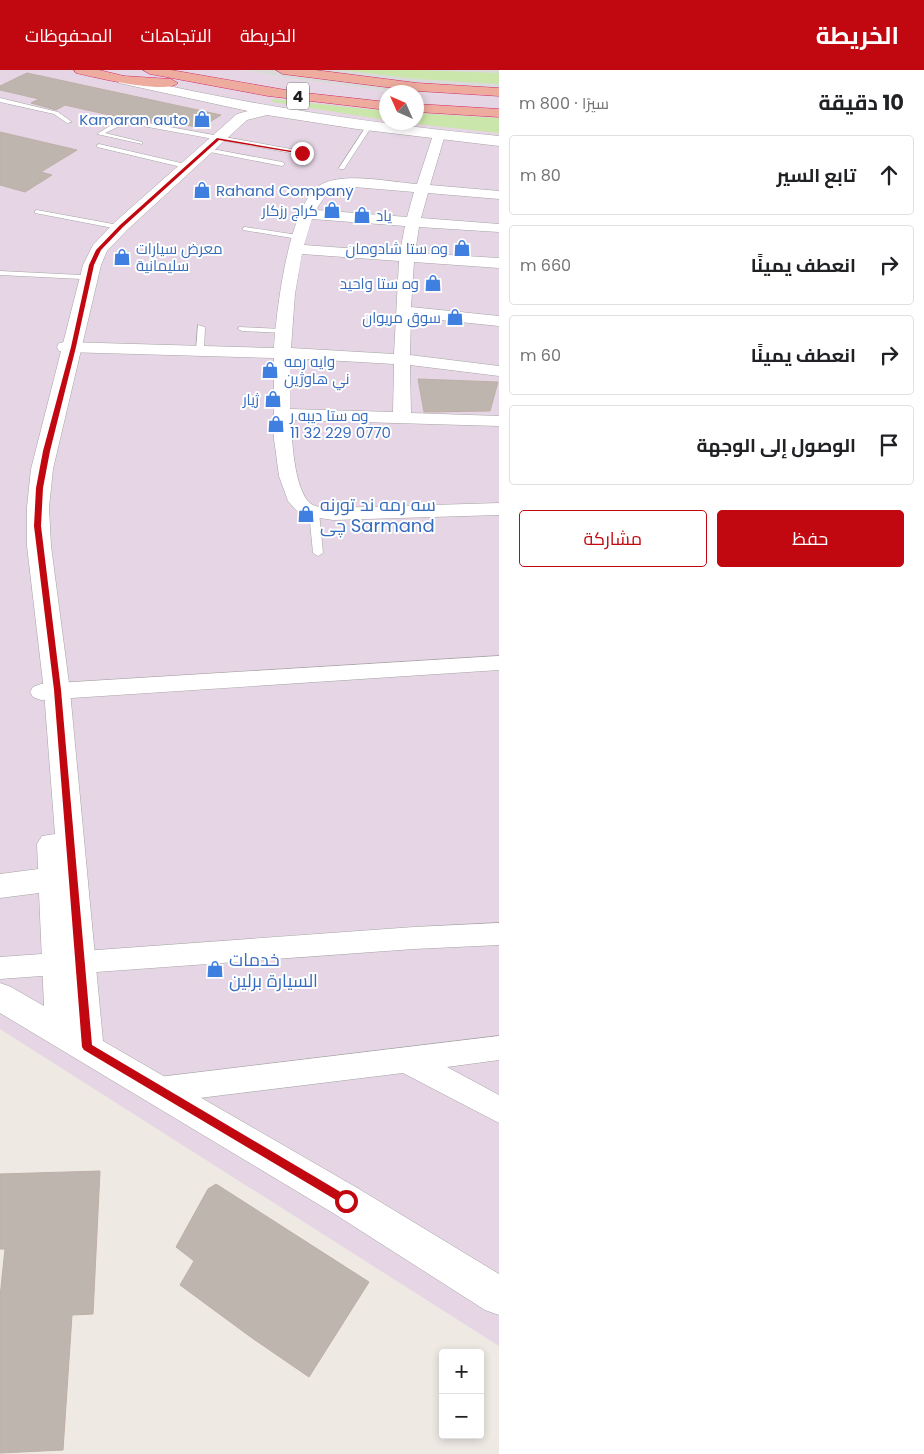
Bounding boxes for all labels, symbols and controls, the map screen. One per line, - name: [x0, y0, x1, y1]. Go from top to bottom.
- text: الخريطة: [816, 19, 899, 52]
- text: المحفوظات: [25, 23, 113, 48]
- text: الاتجاهات: [141, 23, 212, 48]
- text: الخريطة: [240, 23, 296, 48]
- road number: 4: [287, 82, 309, 110]
- north arrow: [379, 85, 424, 130]
- text: 10 دقيقة: [819, 88, 904, 117]
- text: سيرًا · 800 m: [519, 92, 609, 115]
- place label: Kamaran auto: [79, 109, 188, 130]
- shop icon: Kamaran auto: [192, 109, 212, 129]
- route end: [291, 142, 314, 165]
- icon: ahead: [875, 161, 903, 189]
- text: تابع السير: [776, 162, 856, 189]
- text: 80 m: [520, 164, 561, 187]
- shop icon: Rahand Company: [192, 180, 212, 200]
- place label: Rahand Company: [216, 180, 354, 201]
- place label: كراج رزكار: [261, 200, 318, 222]
- shop icon: كراج رزكار: [322, 200, 342, 220]
- shop icon: ياد: [352, 205, 372, 225]
- place label: ياد: [376, 205, 392, 226]
- place label: معرض سيارات سليمانية: [136, 238, 223, 276]
- place label: وه ستا شادومان: [346, 238, 448, 259]
- shop icon: وه ستا شادومان: [452, 238, 472, 258]
- shop icon: معرض سيارات سليمانية: [112, 247, 132, 267]
- icon: right: [875, 251, 903, 279]
- text: انعطف يمينًا: [751, 252, 856, 279]
- text: 660 m: [520, 254, 571, 277]
- place label: وه ستا واحید: [340, 273, 419, 294]
- shop icon: وه ستا واحید: [423, 273, 443, 293]
- place label: سوق مریوان: [362, 307, 441, 328]
- shop icon: سوق مریوان: [445, 307, 465, 327]
- icon: right: [875, 341, 903, 369]
- text: انعطف يمينًا: [751, 342, 856, 369]
- text: 60 m: [520, 344, 561, 367]
- place label: وايه رمه ني هاوژين: [284, 351, 349, 391]
- shop icon: وايه رمه ني هاوژين: [260, 360, 280, 380]
- place label: ژیار: [242, 389, 259, 410]
- shop icon: ژیار: [263, 389, 283, 409]
- place label: وه ستا دیبه ر 11 32 229 0770: [289, 405, 391, 443]
- shop icon: وه ستا دیبه ر 11 32 229 0770: [266, 414, 286, 434]
- icon: arrive: [875, 431, 903, 459]
- text: الوصول إلى الوجهة: [697, 432, 856, 459]
- place label: سه رمه ند تورنه چی Sarmand: [320, 492, 436, 538]
- shop icon: سه رمه ند تورنه چی Sarmand: [296, 504, 316, 524]
- button: مشاركة: [519, 510, 707, 567]
- button: حفظ: [717, 510, 904, 567]
- place label: خدمات السیارة برلین: [229, 947, 318, 993]
- shop icon: خدمات السیارة برلین: [205, 959, 225, 979]
- route start: [335, 1190, 358, 1213]
- map controls: [439, 1349, 484, 1439]
- button: +: [439, 1349, 484, 1394]
- button: −: [439, 1394, 484, 1439]

